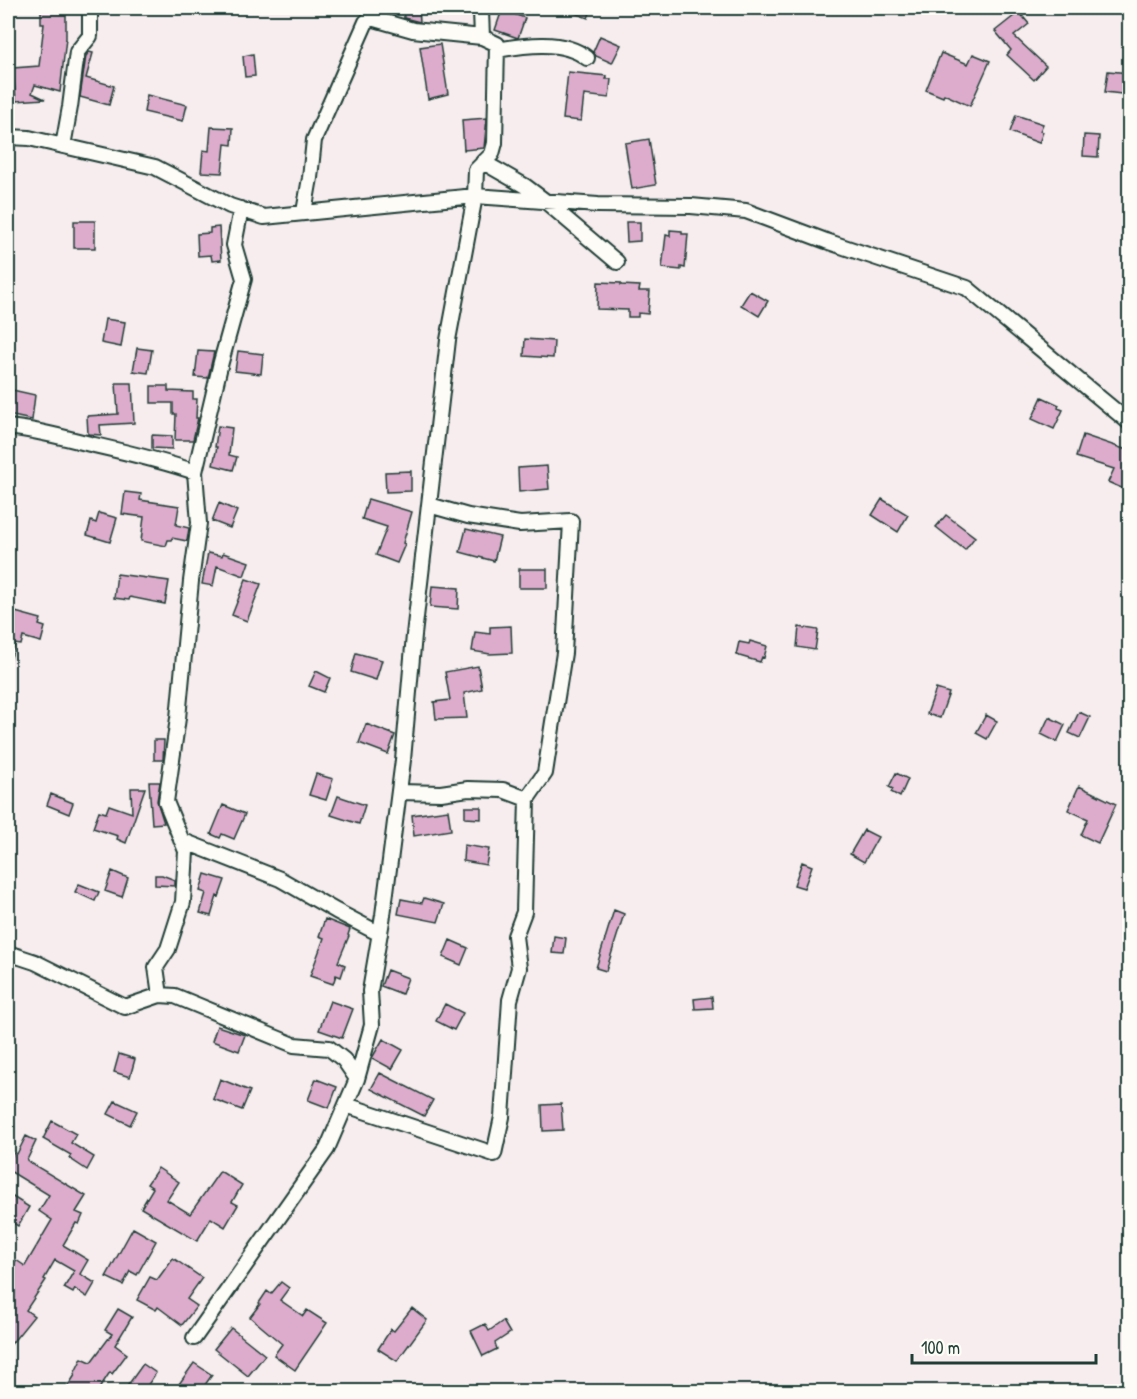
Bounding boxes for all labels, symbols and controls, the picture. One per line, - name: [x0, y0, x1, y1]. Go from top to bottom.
- scale bar: [912, 1327, 1096, 1365]
- text: 100 m: [921, 1335, 960, 1360]

